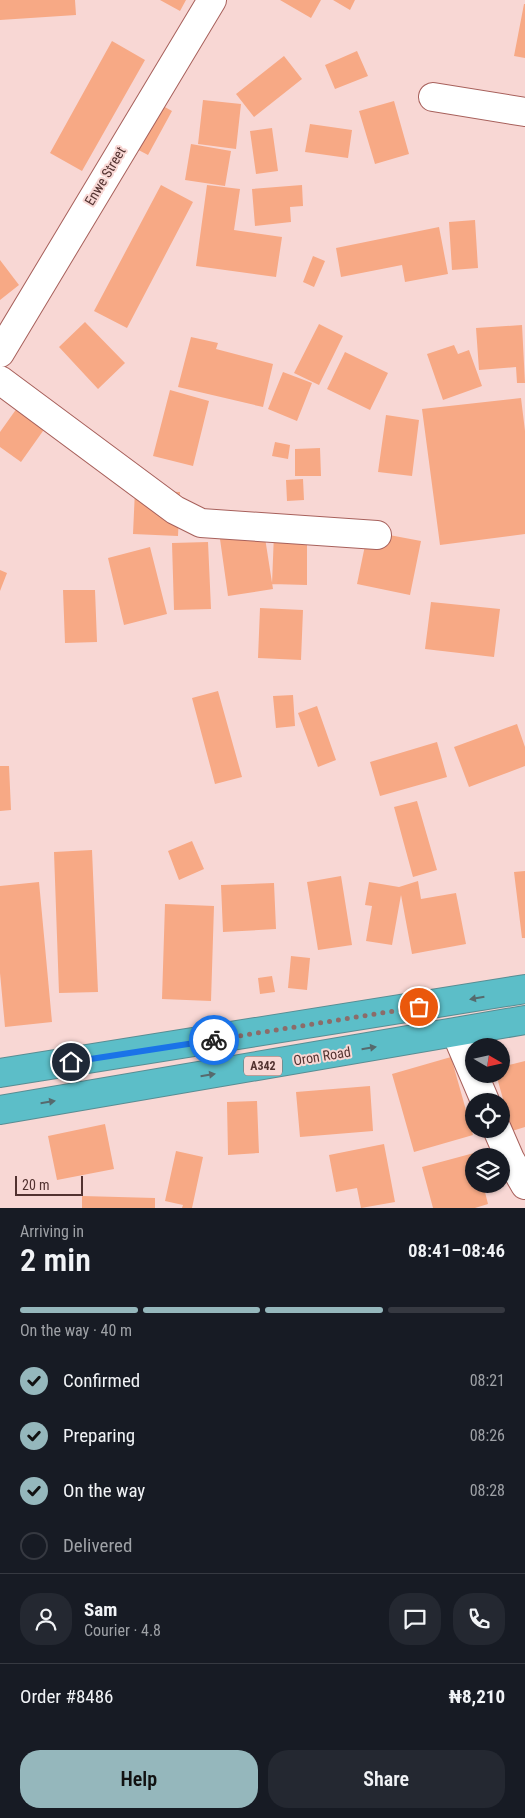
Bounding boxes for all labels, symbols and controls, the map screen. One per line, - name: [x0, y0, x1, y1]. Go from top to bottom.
- street label: Enwe Street: [81, 144, 129, 208]
- pin: [398, 986, 440, 1028]
- icon: bag: [405, 993, 433, 1021]
- one-way arrow: [469, 994, 485, 1002]
- courier: [189, 1015, 239, 1065]
- icon: bike: [200, 1026, 228, 1054]
- north arrow: [465, 1038, 510, 1082]
- map controls: [465, 1038, 510, 1193]
- pin: [50, 1041, 92, 1083]
- street label: Oron Road: [292, 1044, 352, 1068]
- one-way arrow: [361, 1044, 377, 1052]
- icon: home: [57, 1048, 85, 1076]
- road number: A342: [244, 1056, 282, 1076]
- one-way arrow: [201, 1070, 217, 1078]
- button: locate: [465, 1093, 510, 1138]
- one-way arrow: [40, 1097, 56, 1105]
- button: layers: [465, 1148, 510, 1193]
- scale bar: [15, 1173, 82, 1196]
- text: 20 m: [22, 1177, 50, 1193]
- text: Arriving in: [20, 1222, 84, 1241]
- text: 08:41–08:46: [408, 1239, 505, 1262]
- text: 2 min: [20, 1241, 91, 1279]
- text: On the way · 40 m: [20, 1321, 132, 1340]
- icon: check: [20, 1367, 48, 1395]
- text: Confirmed: [63, 1369, 140, 1392]
- text: 08:21: [470, 1371, 505, 1390]
- icon: check: [20, 1422, 48, 1450]
- text: Preparing: [63, 1424, 135, 1447]
- text: 08:26: [470, 1426, 505, 1445]
- icon: check: [20, 1477, 48, 1505]
- text: On the way: [63, 1479, 145, 1502]
- text: 08:28: [470, 1481, 505, 1500]
- text: Delivered: [63, 1534, 132, 1557]
- button: person: [20, 1593, 72, 1645]
- button: chat: [389, 1593, 441, 1645]
- button: phone: [453, 1593, 505, 1645]
- text: Sam: [84, 1598, 117, 1621]
- text: Courier · 4.8: [84, 1621, 161, 1640]
- text: Order #8486: [20, 1685, 113, 1708]
- text: ₦8,210: [448, 1685, 505, 1708]
- button: Help: [20, 1750, 258, 1808]
- button: Share: [268, 1750, 505, 1808]

